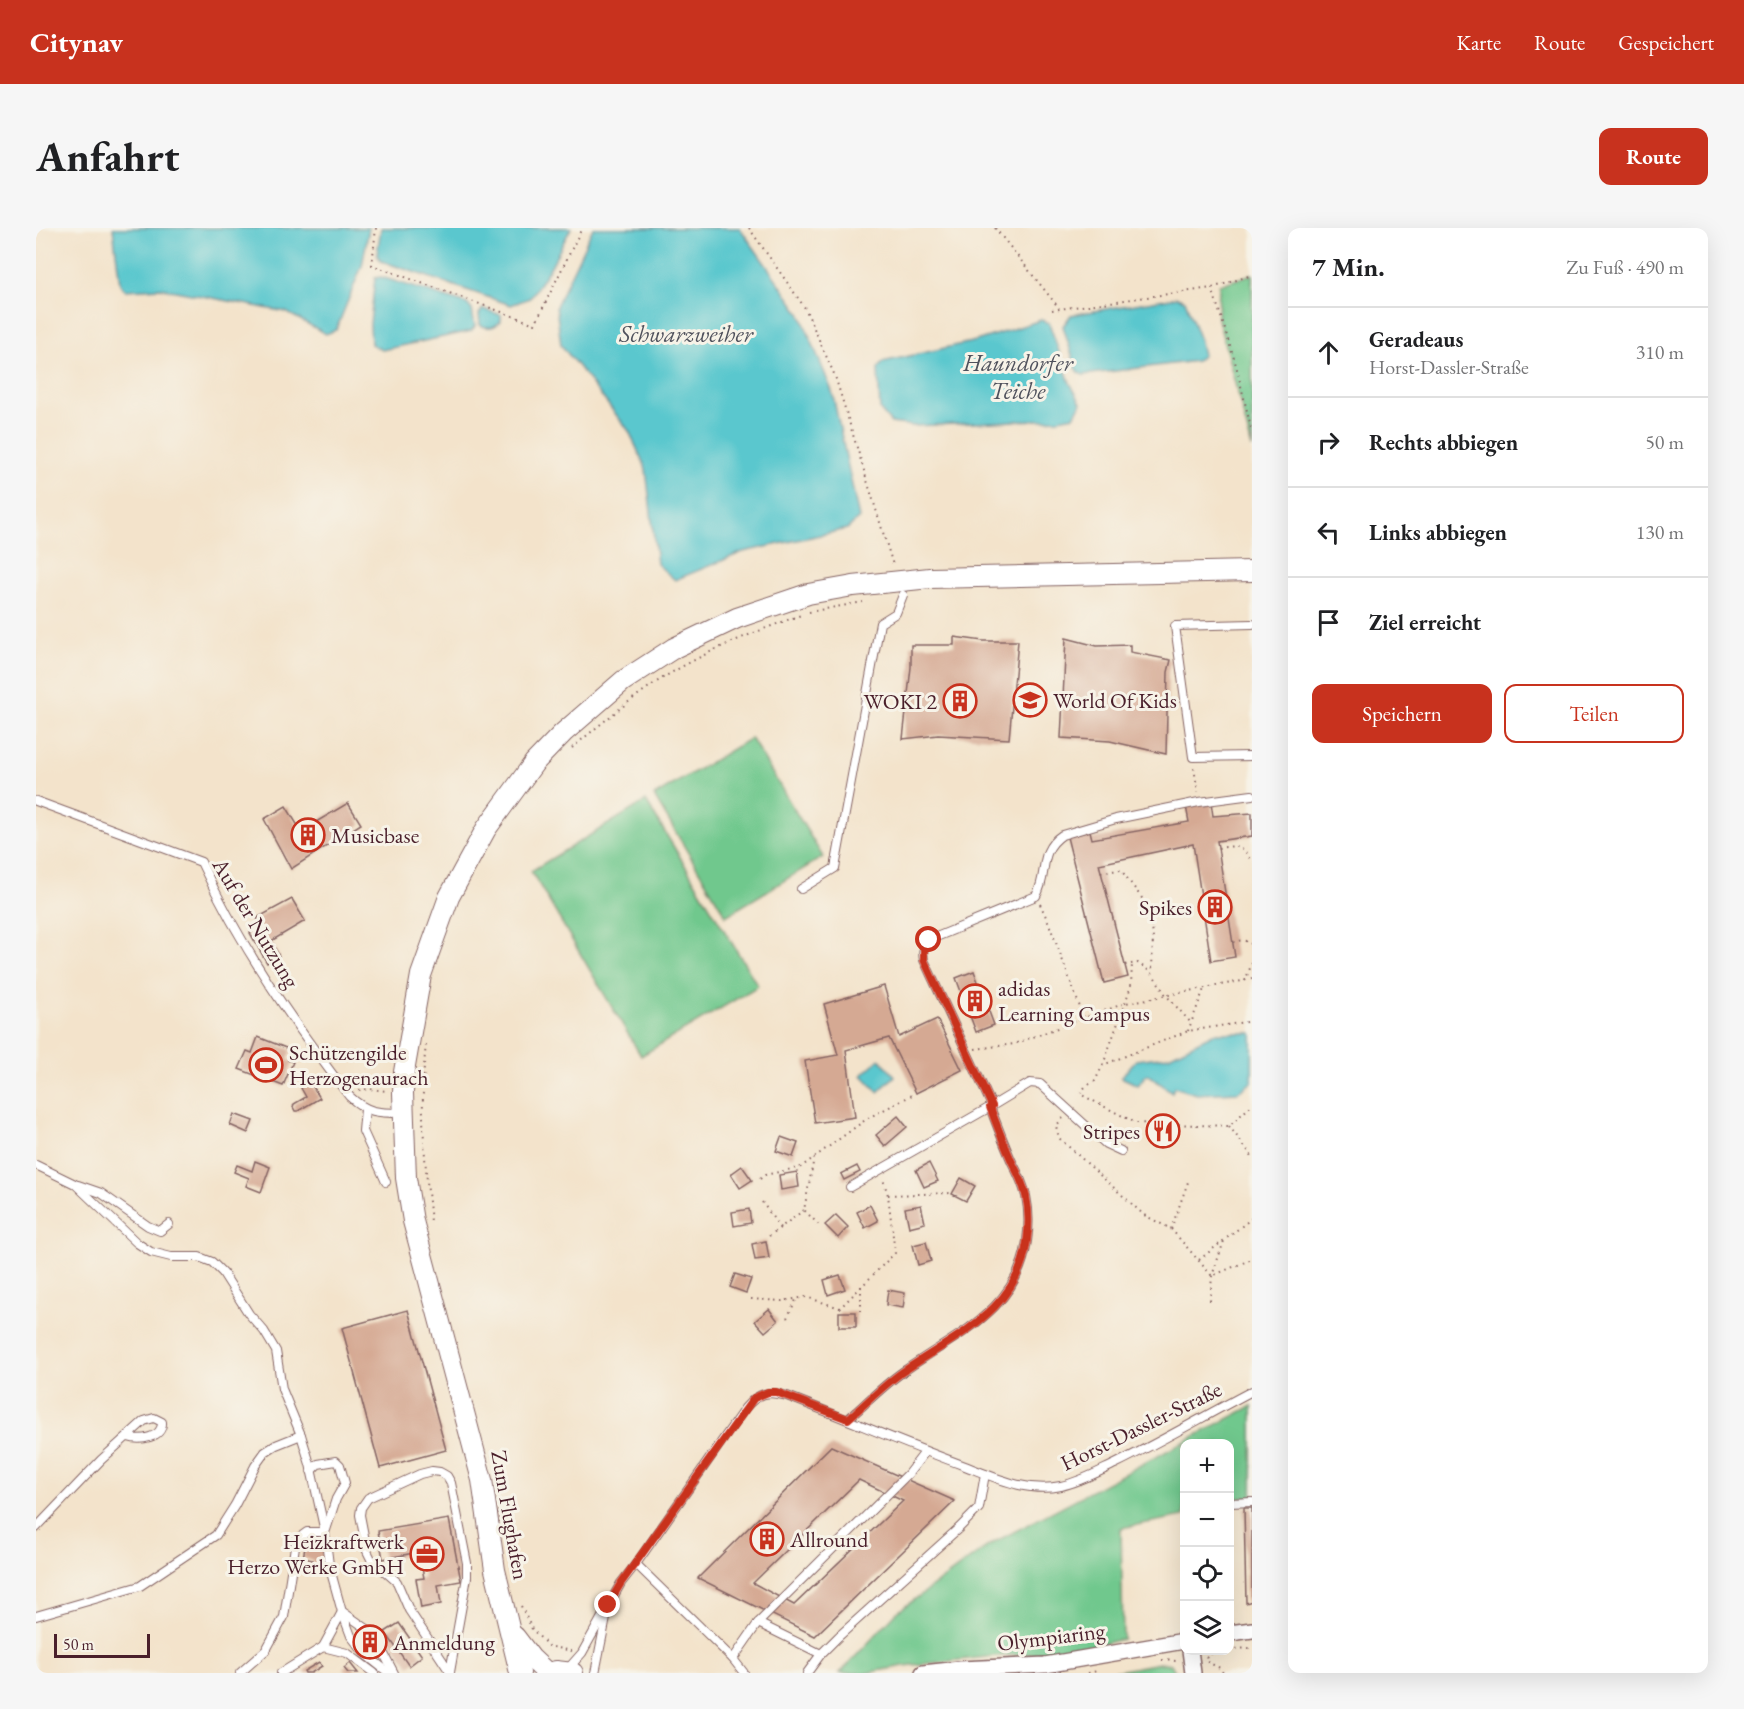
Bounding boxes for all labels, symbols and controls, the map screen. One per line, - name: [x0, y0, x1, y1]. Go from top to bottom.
- text: Citynav: [30, 24, 123, 60]
- text: Karte: [1457, 29, 1501, 56]
- text: Route: [1534, 29, 1585, 56]
- text: Gespeichert: [1618, 29, 1714, 56]
- button: Route: [1599, 128, 1708, 185]
- text: Anfahrt: [36, 129, 179, 184]
- text: 7 Min.: [1312, 250, 1385, 284]
- text: Zu Fuß · 490 m: [1566, 254, 1684, 280]
- water label: Schwarzweiher: [618, 318, 755, 349]
- text: Geradeaus: [1369, 325, 1463, 354]
- icon: ahead: [1312, 336, 1345, 369]
- text: 310 m: [1636, 339, 1684, 365]
- water label: Haundorfer Teiche: [962, 347, 1075, 406]
- text: Horst-Dassler-Straße: [1369, 354, 1529, 380]
- icon: right: [1312, 426, 1345, 459]
- text: Rechts abbiegen: [1369, 428, 1518, 457]
- text: 50 m: [1645, 429, 1684, 455]
- icon: left: [1312, 516, 1345, 549]
- text: Links abbiegen: [1369, 518, 1507, 547]
- text: 130 m: [1636, 519, 1684, 545]
- icon: arrive: [1312, 606, 1345, 639]
- text: Ziel erreicht: [1369, 608, 1481, 637]
- school or university icon: World Of Kids: [1012, 682, 1048, 718]
- building icon: WOKI 2: [942, 683, 978, 719]
- button: Speichern: [1312, 684, 1492, 743]
- button: Teilen: [1504, 684, 1684, 743]
- place label: World Of Kids: [1053, 686, 1177, 715]
- place label: WOKI 2: [863, 687, 937, 716]
- building icon: Musicbase: [290, 817, 326, 853]
- place label: Musicbase: [331, 821, 420, 850]
- street label: Auf der Nutzung: [205, 852, 306, 994]
- building icon: Spikes: [1197, 889, 1233, 925]
- place label: Spikes: [1139, 893, 1192, 922]
- route start: [915, 926, 941, 952]
- place label: adidas Learning Campus: [998, 974, 1150, 1028]
- building icon: adidas Learning Campus: [957, 983, 993, 1019]
- place label: Schützengilde Herzogenaurach: [289, 1038, 428, 1092]
- sports icon: Schützengilde Herzogenaurach: [248, 1047, 284, 1083]
- restaurant icon: Stripes: [1145, 1113, 1181, 1149]
- place label: Stripes: [1083, 1117, 1140, 1146]
- street label: Horst-Dassler-Straße: [1056, 1374, 1227, 1478]
- map controls: [1180, 1439, 1234, 1655]
- button: +: [1180, 1439, 1234, 1493]
- street label: Zum Flughafen: [484, 1448, 536, 1582]
- button: −: [1180, 1493, 1234, 1547]
- building icon: Allround: [749, 1521, 785, 1557]
- place label: Allround: [789, 1525, 869, 1554]
- place label: Heizkraftwerk Herzo Werke GmbH: [227, 1527, 405, 1581]
- office icon: Heizkraftwerk Herzo Werke GmbH: [409, 1536, 445, 1572]
- button: locate: [1180, 1547, 1234, 1601]
- route end: [594, 1591, 620, 1617]
- button: layers: [1180, 1601, 1234, 1655]
- street label: Olympiaring: [995, 1616, 1107, 1658]
- building icon: Anmeldung: [352, 1624, 388, 1660]
- place label: Anmeldung: [392, 1628, 495, 1657]
- scale bar: [54, 1631, 150, 1658]
- text: 50 m: [63, 1634, 94, 1655]

